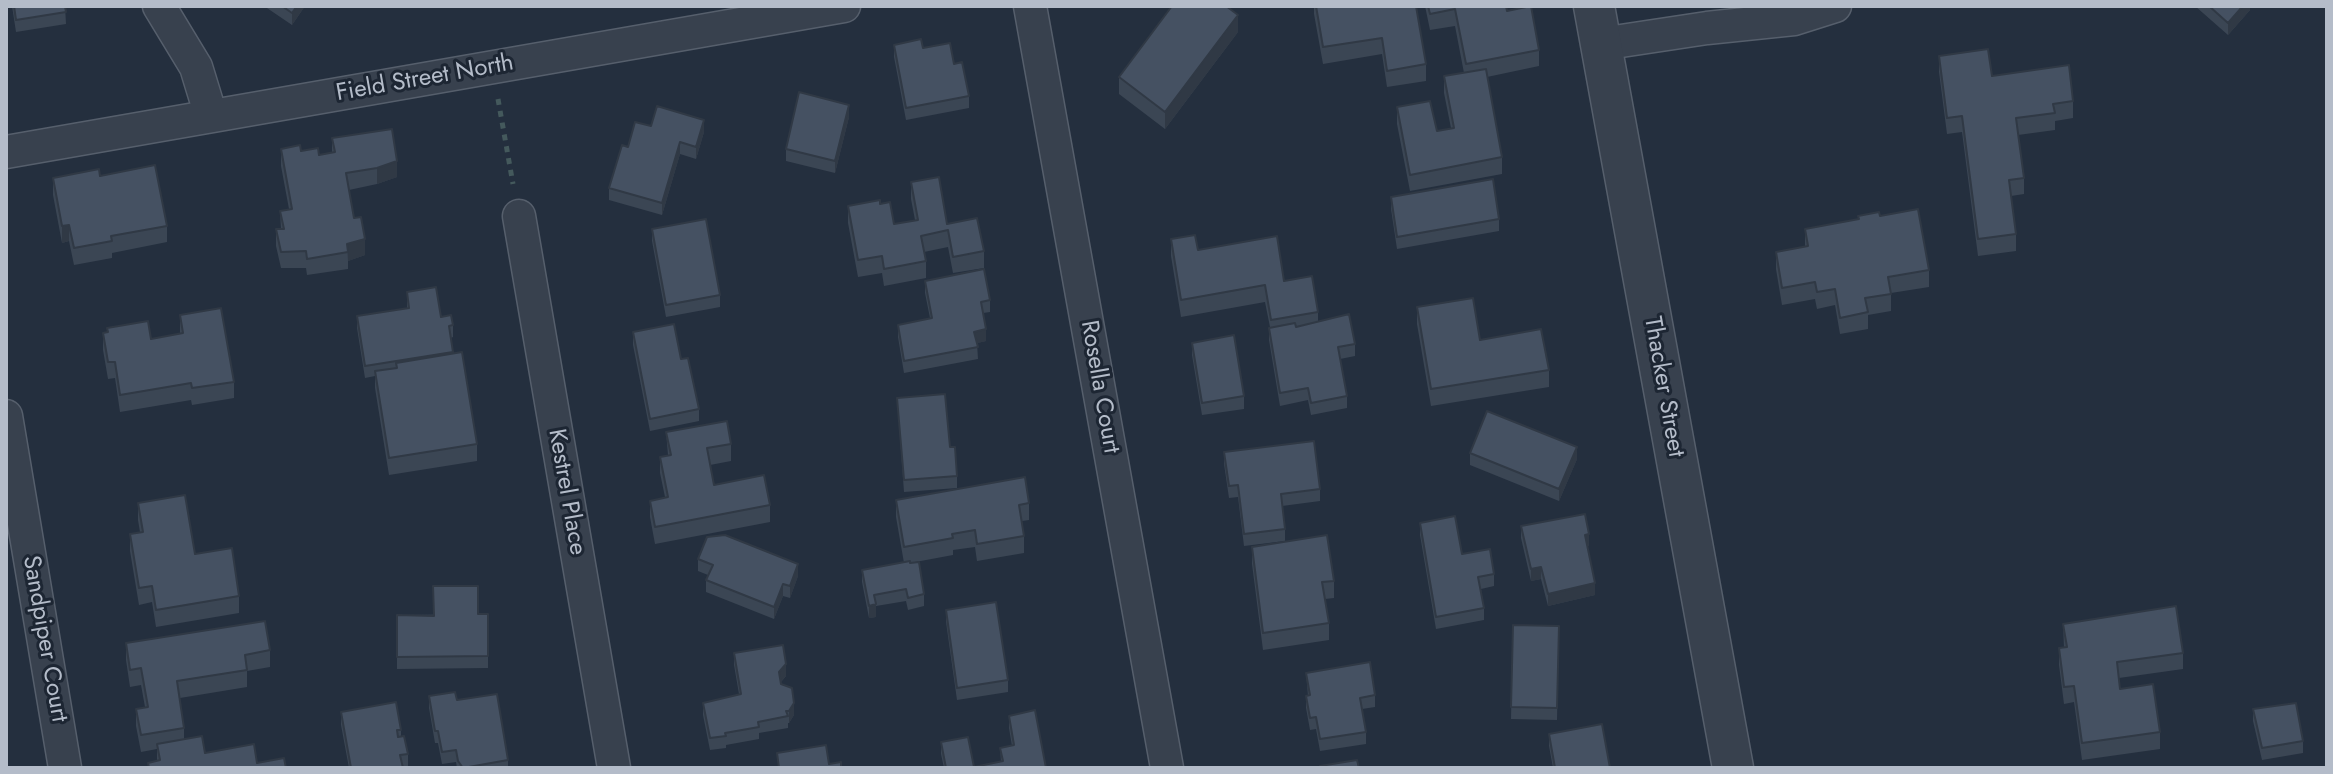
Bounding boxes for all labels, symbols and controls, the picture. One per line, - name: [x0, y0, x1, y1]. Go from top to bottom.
- street label: Field Street North: [334, 49, 516, 109]
- street label: Thacker Street: [1636, 315, 1690, 459]
- street label: Rosella Court: [1073, 318, 1125, 456]
- street label: Kestrel Place: [541, 427, 591, 557]
- street label: Sandpiper Court: [15, 554, 73, 724]

